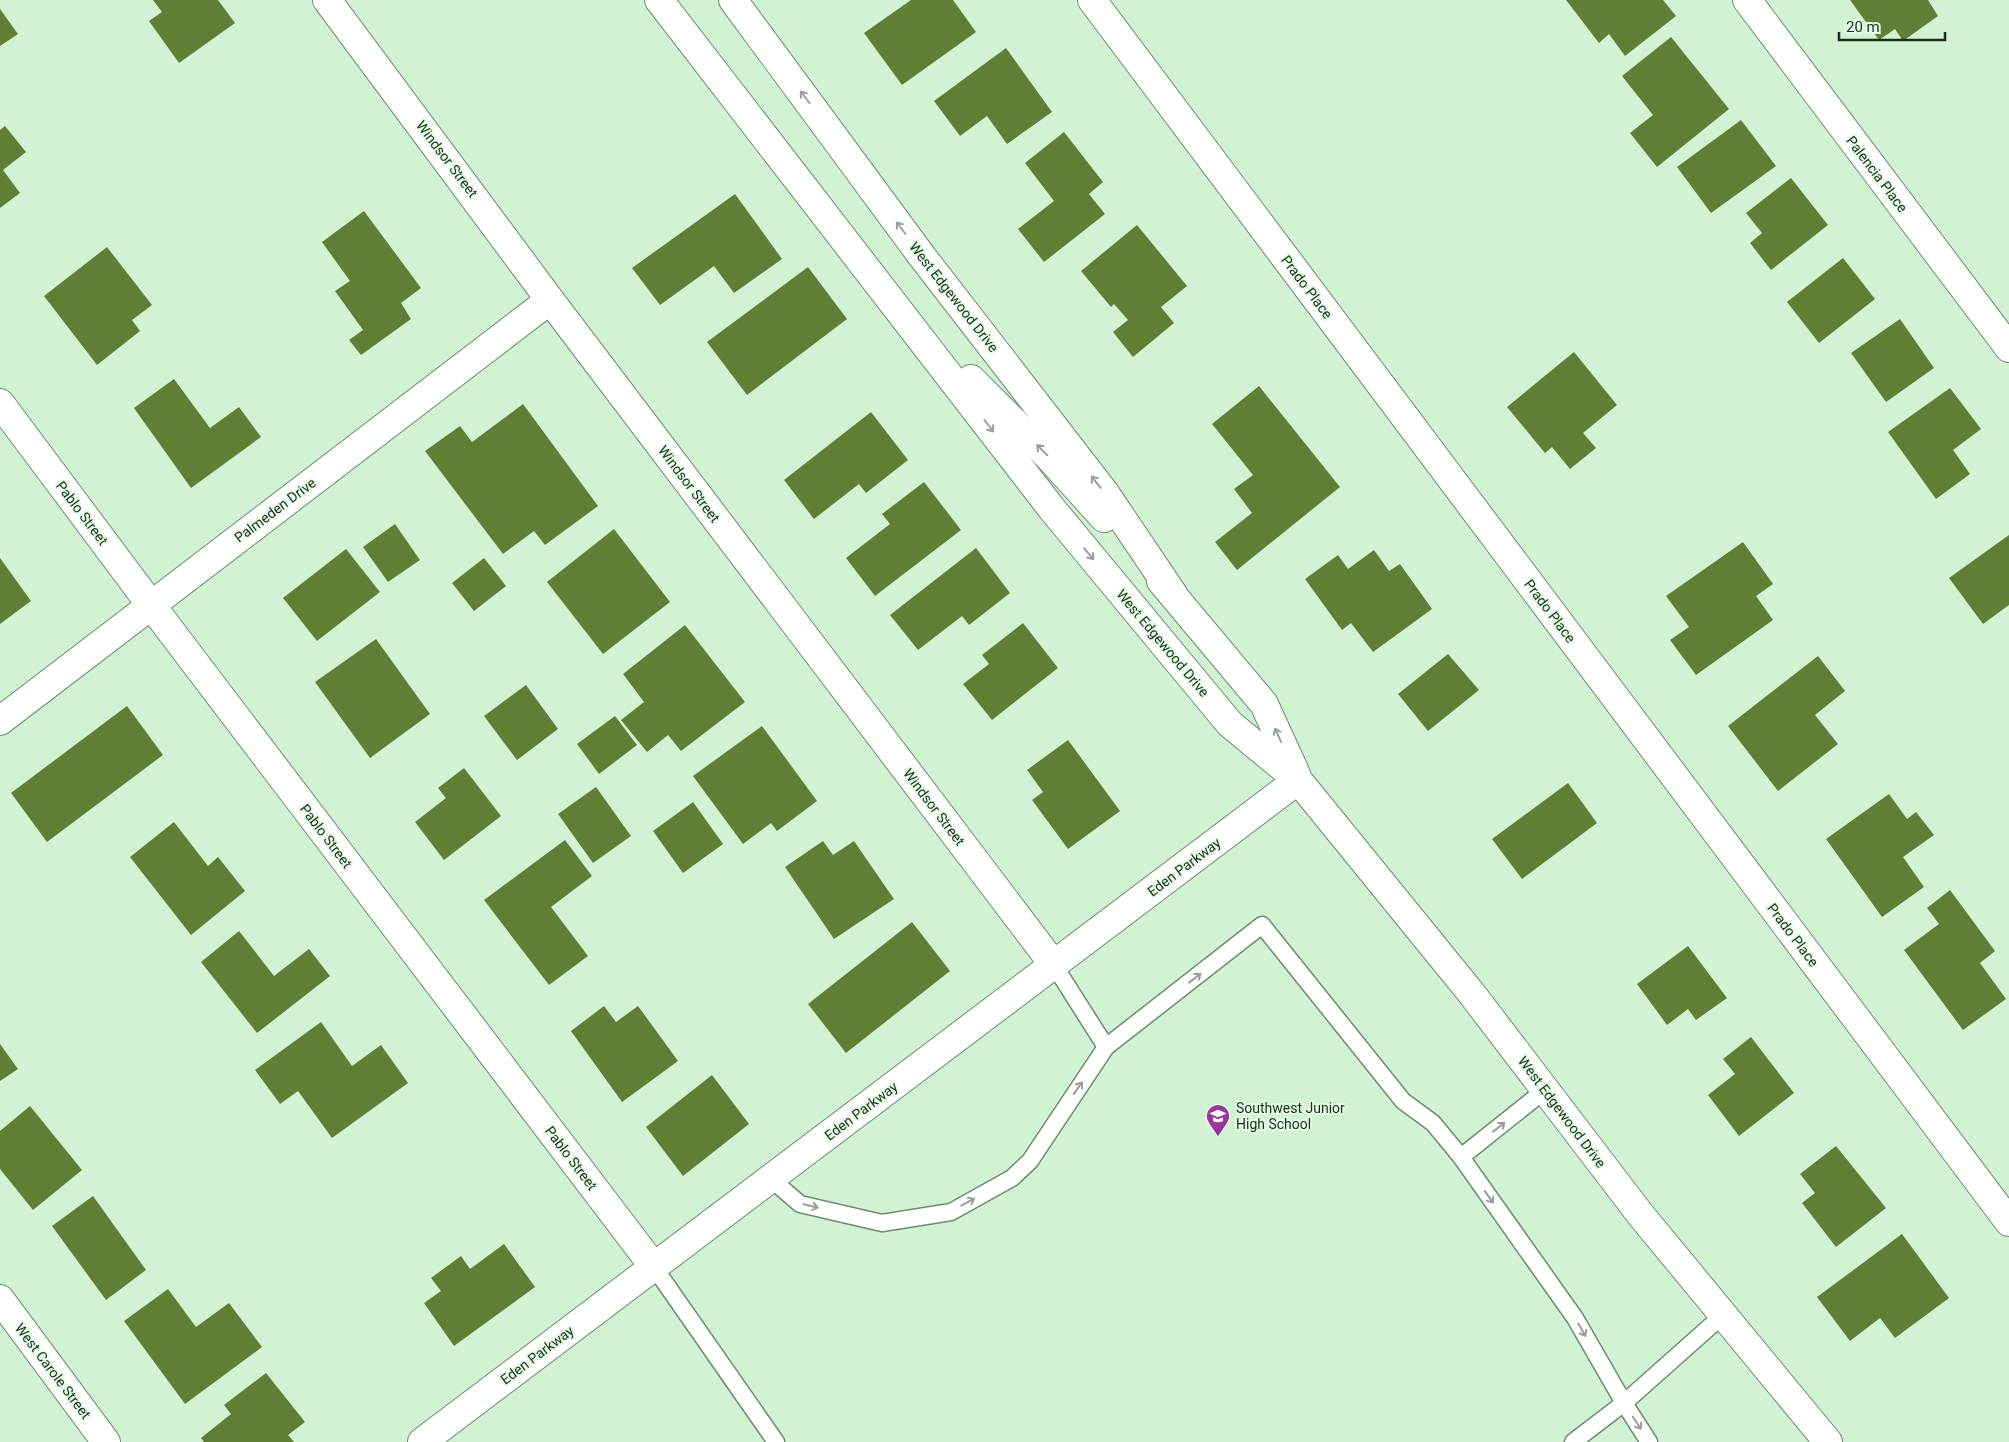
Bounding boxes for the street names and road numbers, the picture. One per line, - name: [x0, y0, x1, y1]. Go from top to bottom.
- street label: Windsor Street: [413, 118, 481, 201]
- street label: Palencia Place: [1843, 133, 1911, 215]
- street label: West Edgewood Drive: [906, 239, 1002, 355]
- street label: Prado Place: [1278, 252, 1336, 322]
- street label: Windsor Street: [655, 443, 723, 526]
- street label: Palmeden Drive: [231, 474, 319, 546]
- street label: Pablo Street: [53, 478, 112, 549]
- street label: Prado Place: [1521, 576, 1579, 646]
- street label: West Edgewood Drive: [1113, 586, 1213, 700]
- street label: Windsor Street: [900, 766, 968, 849]
- street label: Pablo Street: [297, 801, 356, 872]
- street label: Eden Parkway: [1144, 834, 1224, 900]
- street label: Prado Place: [1764, 900, 1822, 970]
- street label: West Edgewood Drive: [1515, 1053, 1609, 1171]
- street label: Eden Parkway: [821, 1078, 901, 1144]
- street label: Pablo Street: [542, 1123, 601, 1194]
- street label: West Carole Street: [12, 1320, 94, 1422]
- street label: Eden Parkway: [497, 1322, 577, 1388]

